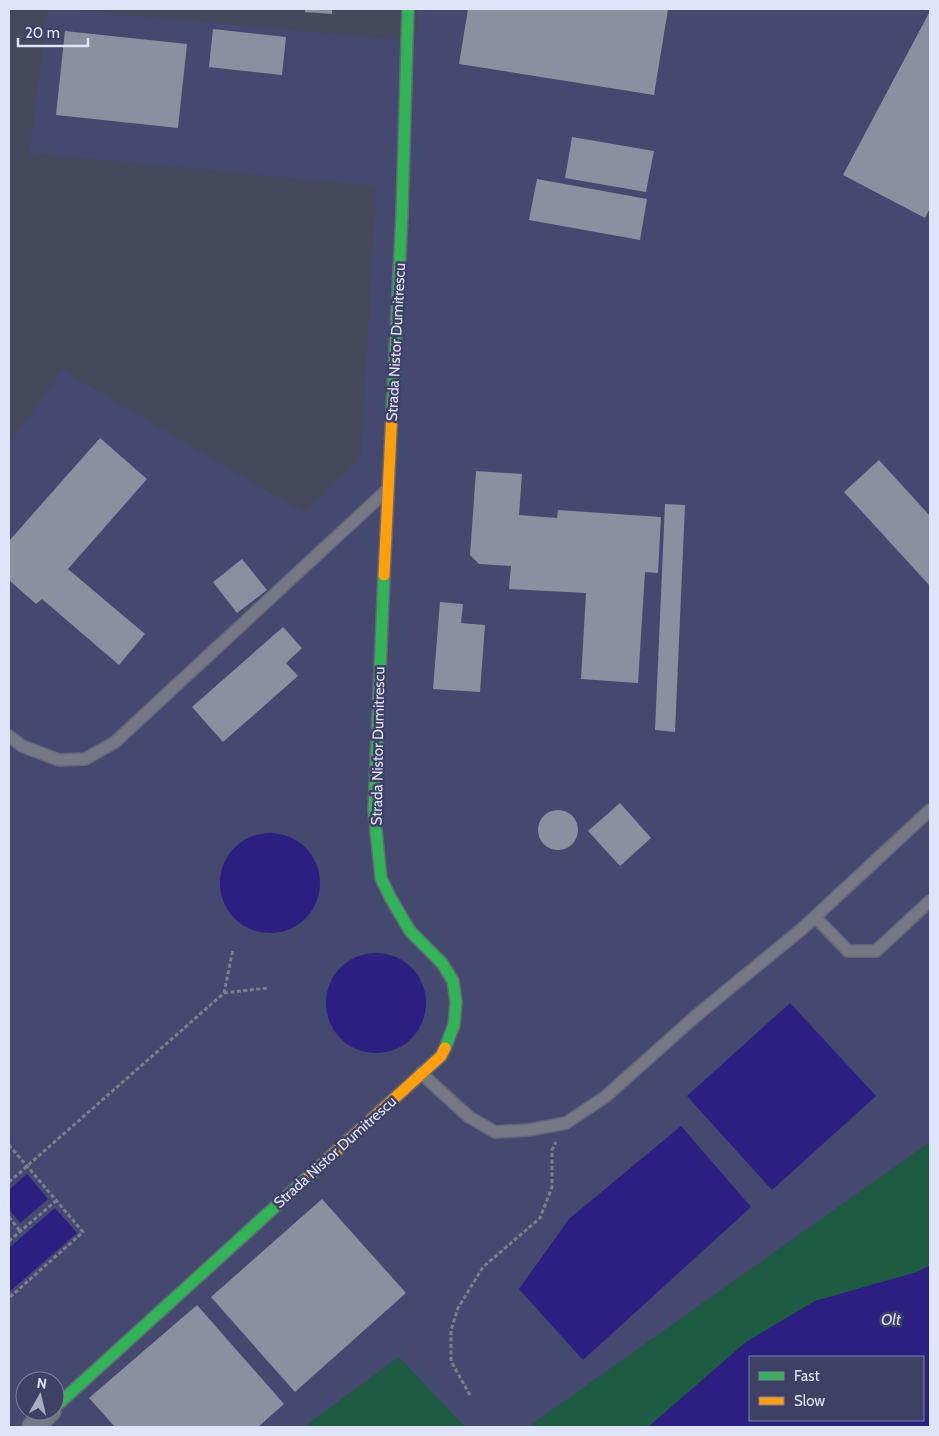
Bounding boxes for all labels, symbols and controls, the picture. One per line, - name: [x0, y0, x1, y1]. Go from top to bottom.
- scale bar: [18, 15, 88, 47]
- text: 20 m: [25, 24, 60, 42]
- street label: Strada Nistor Dumitrescu: [383, 262, 409, 422]
- street label: Strada Nistor Dumitrescu: [368, 667, 388, 825]
- street label: Strada Nistor Dumitrescu: [270, 1092, 400, 1212]
- water label: Olt: [881, 1310, 902, 1329]
- legend: [749, 1356, 924, 1421]
- text: Fast: [794, 1367, 819, 1385]
- north arrow: [15, 1371, 65, 1421]
- text: N: [36, 1374, 48, 1393]
- text: Slow: [794, 1392, 825, 1410]

